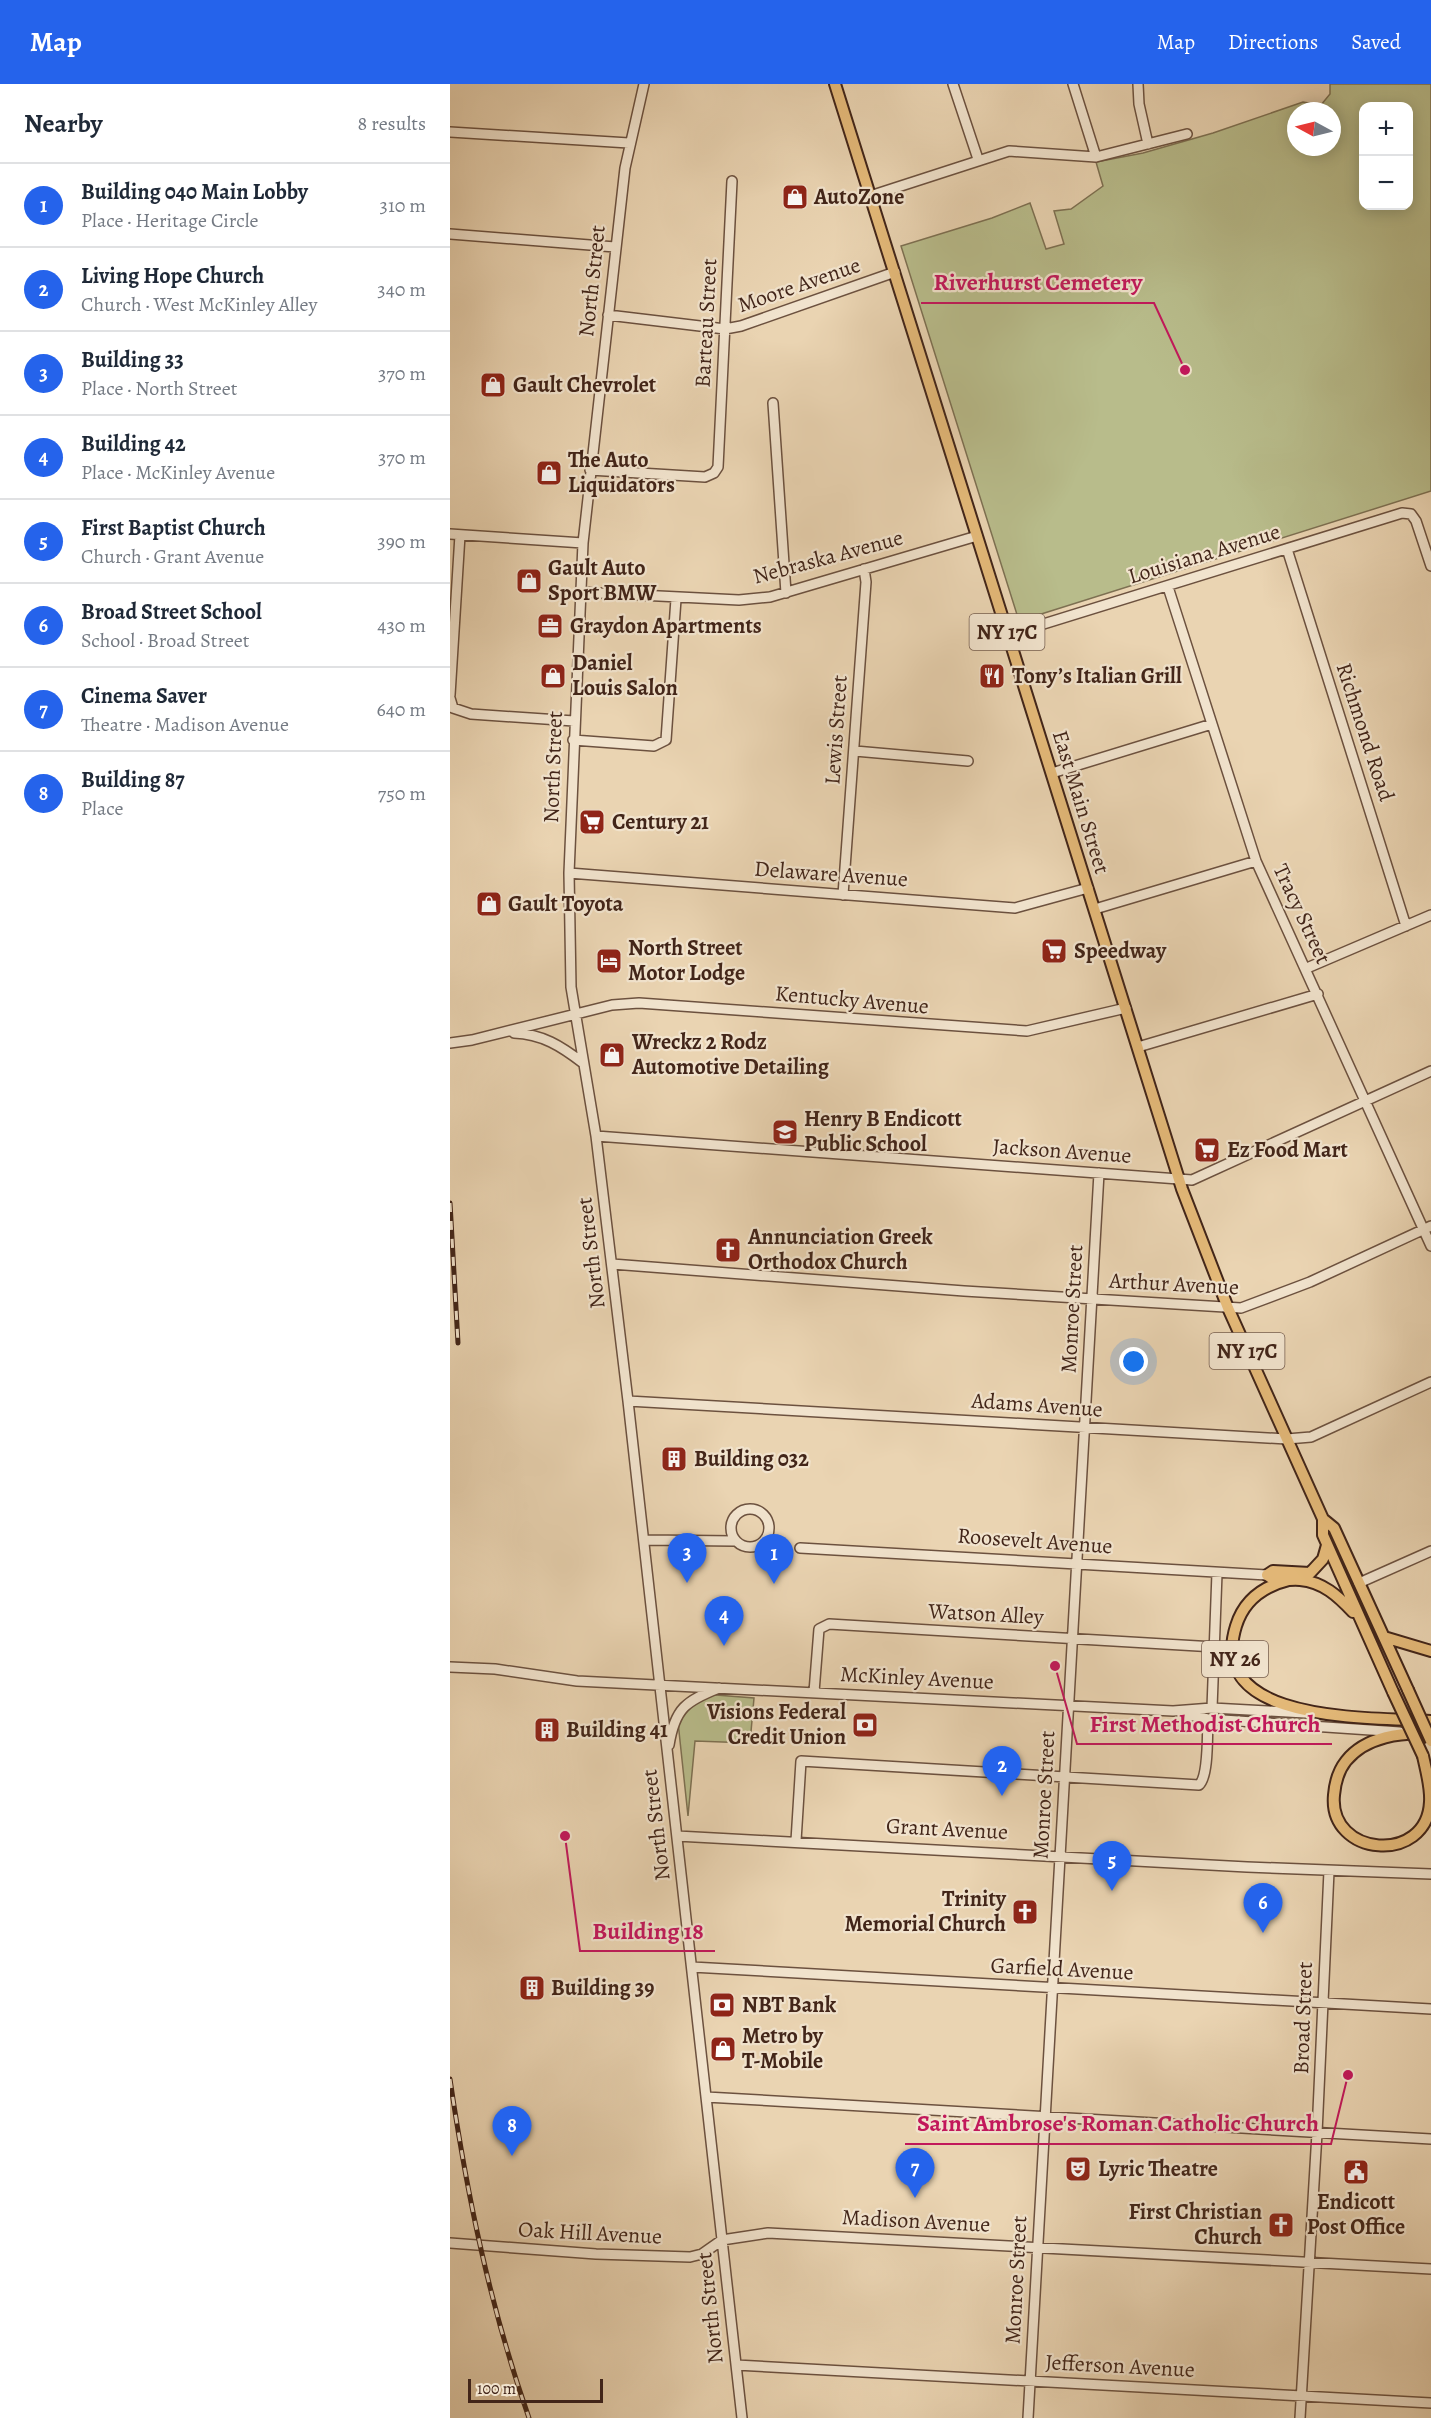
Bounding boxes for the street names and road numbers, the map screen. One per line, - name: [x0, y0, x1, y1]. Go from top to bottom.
- street label: North Street: [571, 224, 613, 338]
- street label: Moore Avenue: [734, 250, 864, 320]
- street label: Barteau Street: [688, 258, 724, 388]
- street label: Louisiana Avenue: [1124, 517, 1284, 591]
- street label: Nebraska Avenue: [750, 523, 906, 591]
- road number: NY 17C: [970, 614, 1044, 650]
- street label: Richmond Road: [1329, 659, 1402, 805]
- street label: Lewis Street: [817, 674, 855, 786]
- street label: North Street: [536, 710, 570, 824]
- street label: East Main Street: [1045, 727, 1117, 877]
- street label: Delaware Avenue: [753, 854, 909, 894]
- street label: Tracy Street: [1266, 859, 1338, 969]
- street label: Kentucky Avenue: [774, 978, 930, 1022]
- street label: Jackson Avenue: [992, 1131, 1132, 1171]
- street label: North Street: [569, 1195, 613, 1311]
- street label: Monroe Street: [1054, 1244, 1090, 1374]
- street label: Arthur Avenue: [1107, 1266, 1240, 1302]
- road number: NY 17C: [1210, 1333, 1284, 1369]
- street label: Adams Avenue: [969, 1385, 1104, 1425]
- street label: Roosevelt Avenue: [957, 1521, 1113, 1561]
- street label: Watson Alley: [927, 1596, 1045, 1632]
- road number: NY 26: [1202, 1641, 1268, 1677]
- street label: McKinley Avenue: [839, 1659, 995, 1697]
- street label: Monroe Street: [1026, 1730, 1062, 1860]
- street label: North Street: [634, 1767, 678, 1883]
- street label: Grant Avenue: [885, 1811, 1009, 1847]
- street label: Garfield Avenue: [990, 1950, 1134, 1988]
- street label: Broad Street: [1286, 1961, 1320, 2075]
- street label: Madison Avenue: [841, 2202, 991, 2240]
- street label: Oak Hill Avenue: [517, 2214, 663, 2252]
- street label: Monroe Street: [998, 2215, 1034, 2345]
- street label: North Street: [689, 2251, 731, 2365]
- street label: Jefferson Avenue: [1044, 2347, 1196, 2385]

